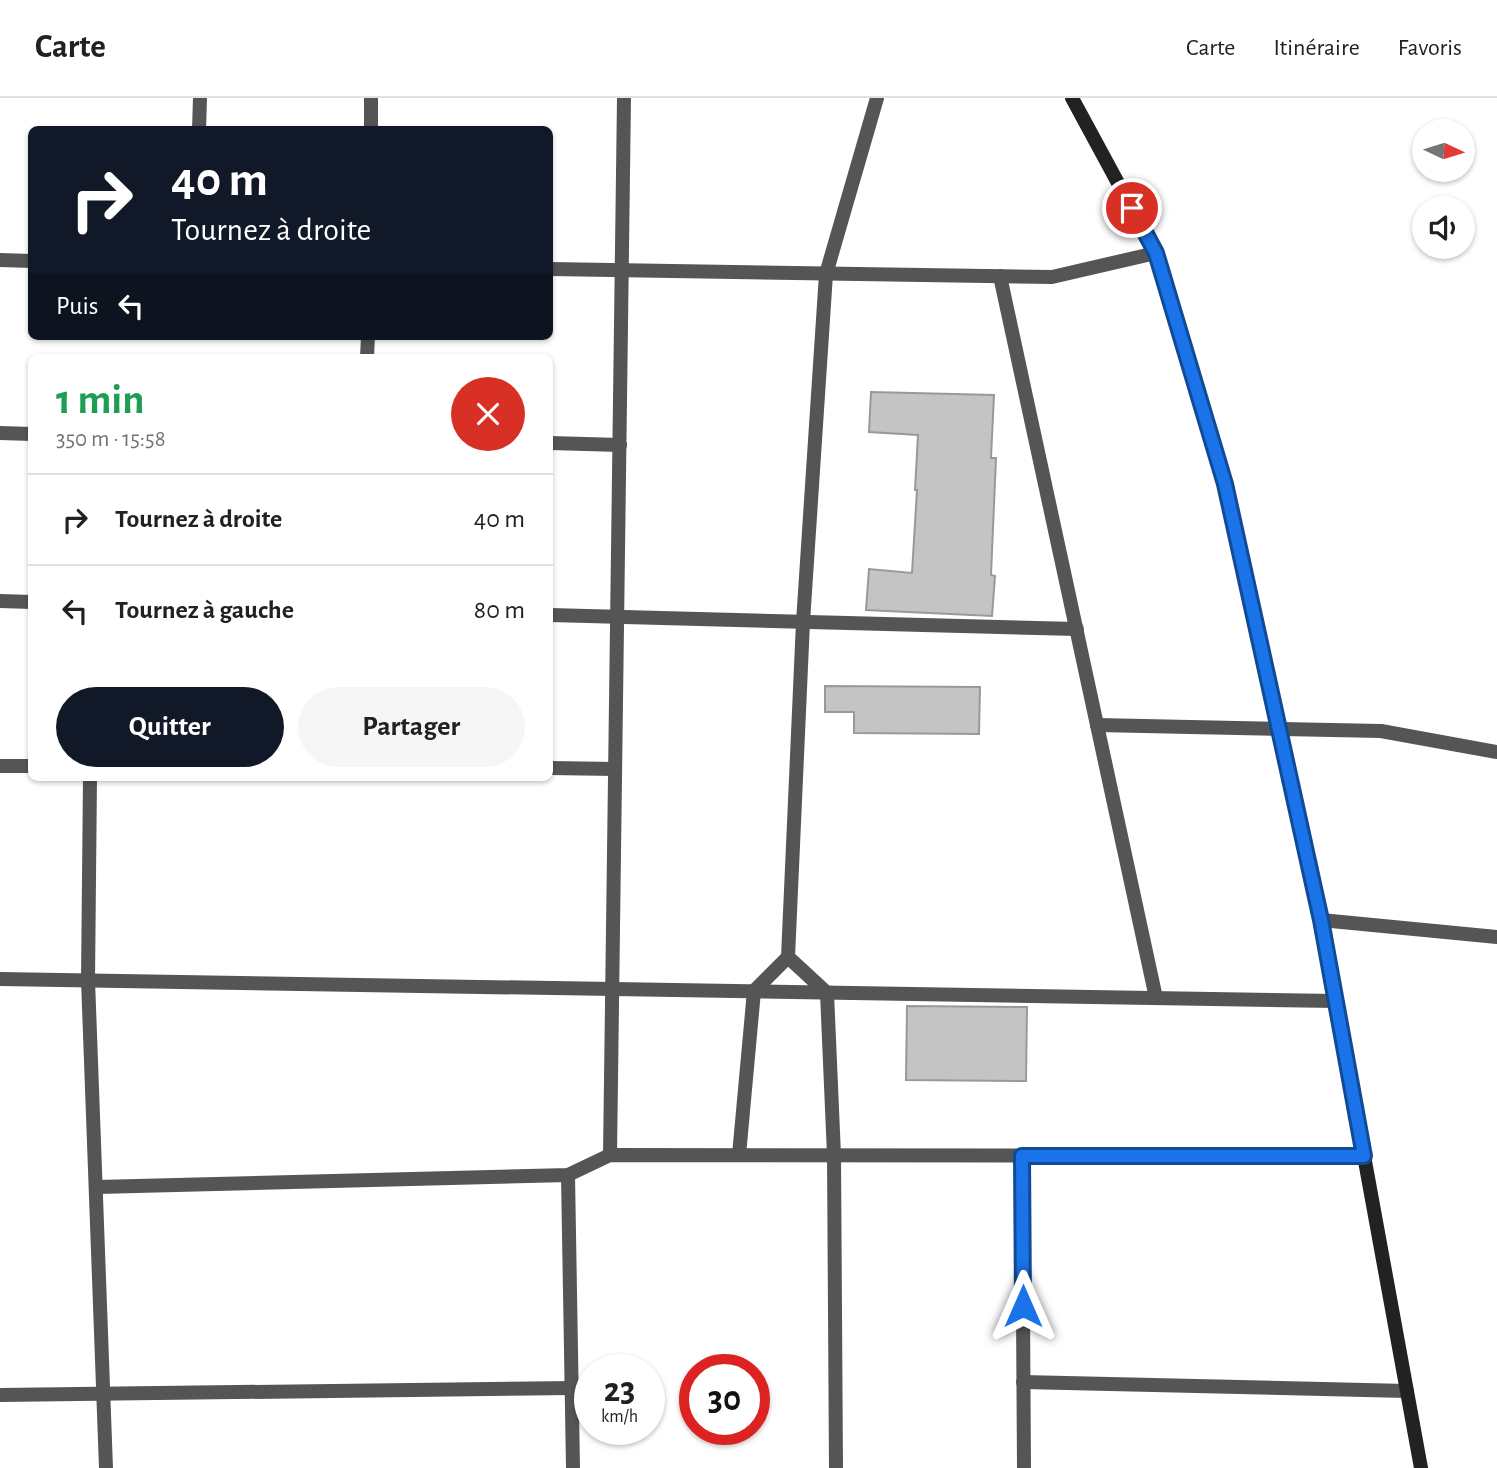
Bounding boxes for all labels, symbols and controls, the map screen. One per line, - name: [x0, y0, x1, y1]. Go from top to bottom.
- text: Carte: [35, 31, 106, 64]
- text: Carte: [1186, 36, 1235, 60]
- text: Itinéraire: [1273, 36, 1360, 60]
- text: Favoris: [1398, 36, 1462, 60]
- north arrow: [1412, 119, 1475, 182]
- map controls: [1412, 119, 1475, 259]
- icon: right: [56, 154, 147, 245]
- text: 40 m: [171, 156, 268, 205]
- pin: [1102, 178, 1162, 238]
- icon: arrive: [1113, 189, 1151, 227]
- button: sound: [1412, 196, 1475, 259]
- text: Tournez à droite: [171, 214, 371, 246]
- icon: left: [112, 287, 150, 325]
- text: Puis: [56, 293, 98, 319]
- button: close: [451, 377, 525, 451]
- text: 1 min: [56, 379, 145, 421]
- text: 350 m · 15:58: [56, 428, 166, 451]
- icon: right: [56, 501, 94, 539]
- text: Tournez à droite: [115, 506, 282, 532]
- text: 40 m: [474, 506, 525, 532]
- icon: left: [56, 592, 94, 630]
- text: Tournez à gauche: [115, 597, 294, 623]
- text: 80 m: [474, 597, 525, 623]
- button: Quitter: [56, 687, 284, 767]
- button: Partager: [298, 687, 525, 767]
- position arrow: [986, 1269, 1060, 1343]
- speed limit sign: 30: [679, 1354, 770, 1445]
- text: 23: [604, 1373, 635, 1408]
- text: km/h: [601, 1408, 638, 1426]

